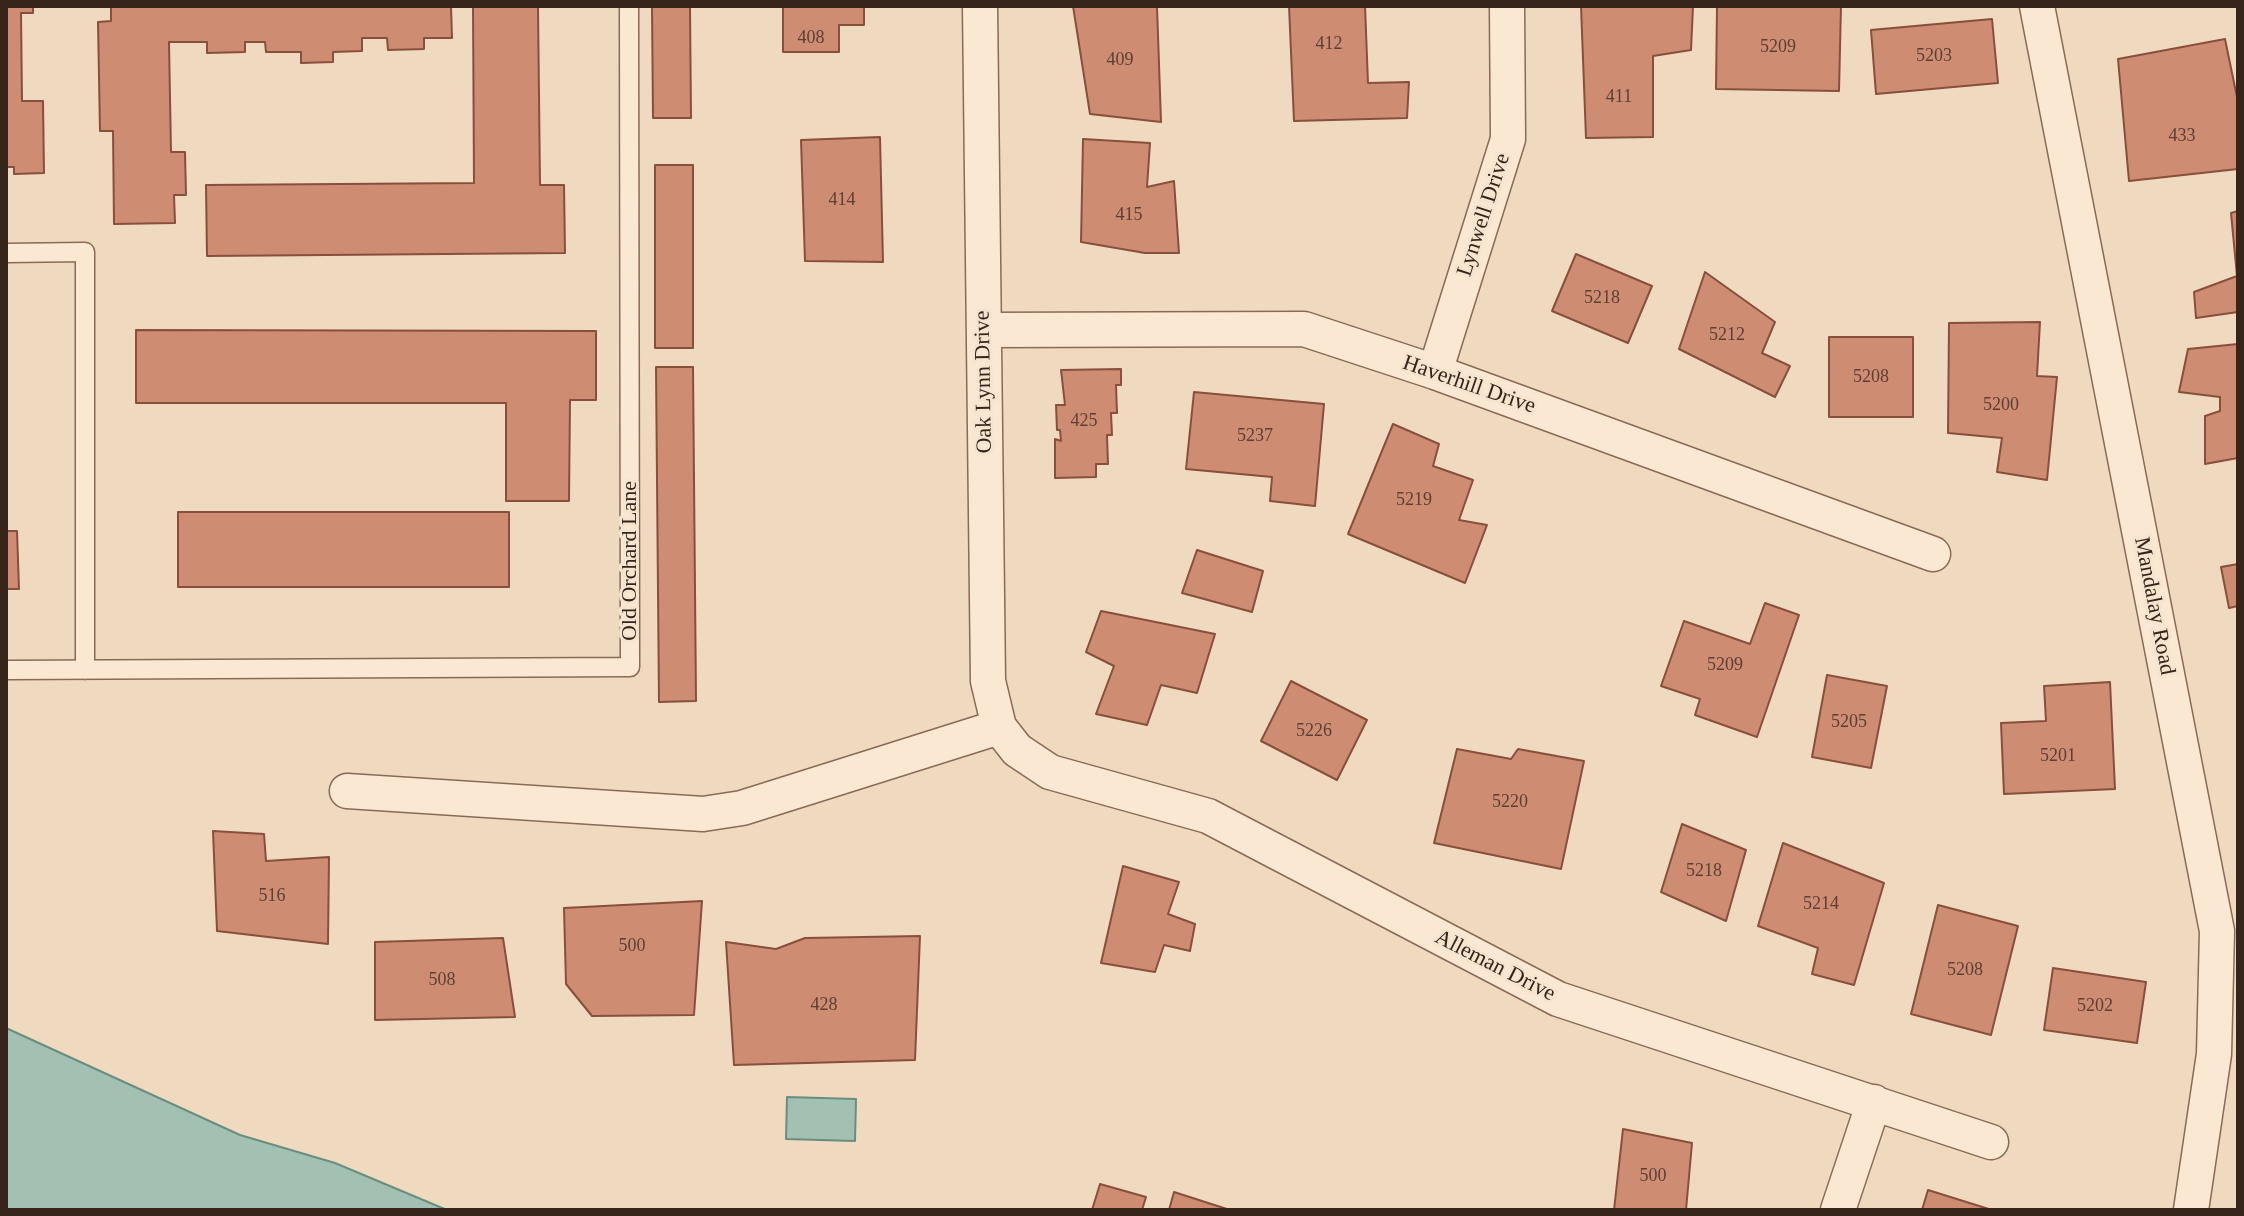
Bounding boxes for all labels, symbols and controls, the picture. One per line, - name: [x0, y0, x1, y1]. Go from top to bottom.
- house number: 408: [798, 27, 824, 49]
- house number: 412: [1316, 33, 1342, 55]
- house number: 5209: [1760, 36, 1796, 58]
- house number: 5203: [1916, 45, 1952, 67]
- house number: 409: [1106, 49, 1134, 71]
- house number: 411: [1606, 86, 1632, 108]
- house number: 433: [2168, 125, 2196, 147]
- street label: Lynwell Drive: [1452, 150, 1516, 280]
- house number: 414: [828, 189, 856, 211]
- house number: 415: [1116, 204, 1142, 226]
- house number: 5218: [1584, 287, 1620, 309]
- street label: Oak Lynn Drive: [970, 310, 998, 454]
- house number: 5212: [1709, 324, 1745, 346]
- street label: Haverhill Drive: [1399, 350, 1539, 420]
- house number: 5208: [1853, 366, 1889, 388]
- house number: 5200: [1983, 394, 2019, 416]
- house number: 425: [1070, 410, 1098, 432]
- house number: 5237: [1237, 425, 1273, 447]
- street label: Old Orchard Lane: [617, 481, 643, 641]
- house number: 5219: [1396, 489, 1432, 511]
- street label: Mandalay Road: [2128, 535, 2180, 677]
- house number: 5209: [1707, 654, 1743, 676]
- house number: 5205: [1831, 711, 1867, 733]
- house number: 5226: [1296, 720, 1332, 742]
- house number: 5201: [2040, 745, 2076, 767]
- house number: 5220: [1492, 791, 1528, 813]
- house number: 5218: [1686, 860, 1722, 882]
- house number: 516: [258, 885, 286, 907]
- house number: 5214: [1803, 893, 1839, 915]
- street label: Alleman Drive: [1430, 924, 1560, 1008]
- house number: 500: [618, 935, 646, 957]
- house number: 5208: [1947, 959, 1983, 981]
- house number: 508: [428, 969, 456, 991]
- house number: 428: [810, 994, 838, 1016]
- house number: 5202: [2077, 995, 2113, 1017]
- house number: 500: [1640, 1165, 1666, 1187]

